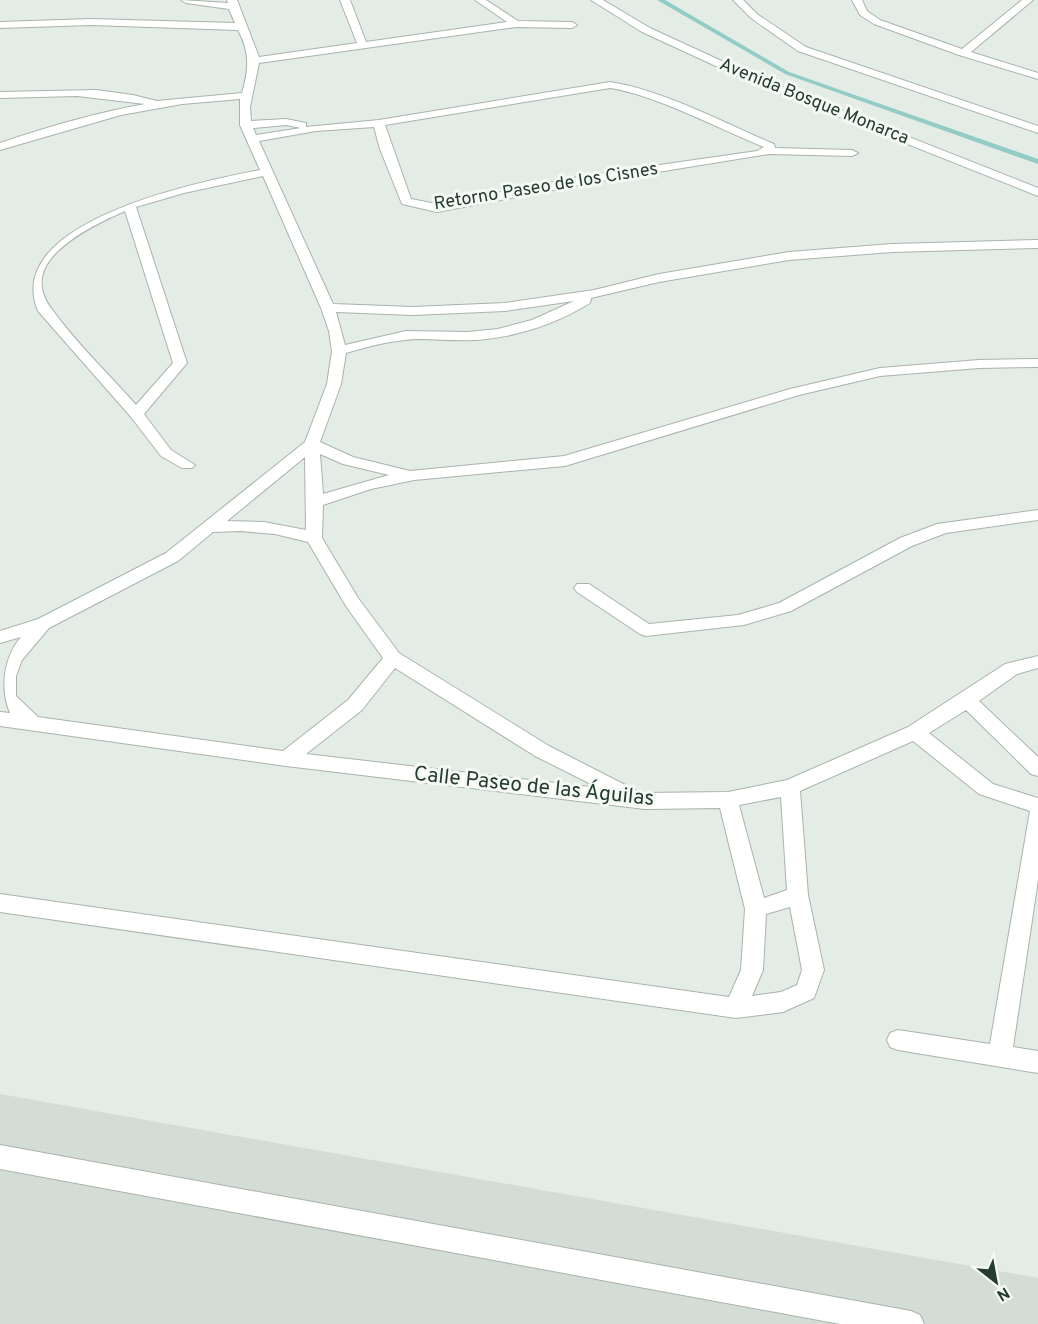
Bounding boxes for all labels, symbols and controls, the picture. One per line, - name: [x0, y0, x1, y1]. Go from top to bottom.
- street label: Avenida Bosque Monarca: [716, 53, 912, 151]
- street label: Retorno Paseo de los Cisnes: [432, 158, 660, 216]
- street label: Calle Paseo de las Águilas: [412, 760, 656, 813]
- north arrow: [966, 1252, 1026, 1312]
- text: N: [993, 1282, 1013, 1305]

